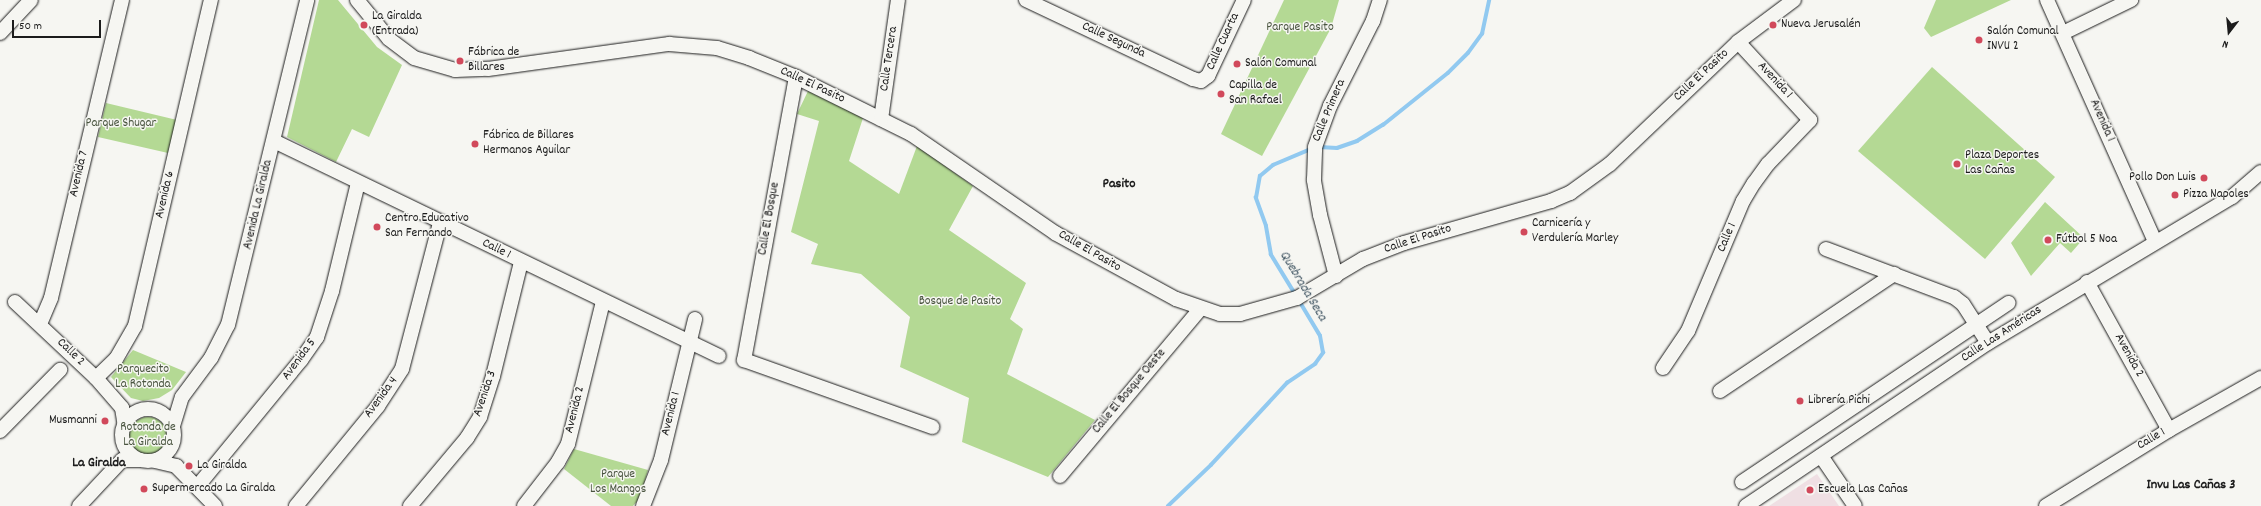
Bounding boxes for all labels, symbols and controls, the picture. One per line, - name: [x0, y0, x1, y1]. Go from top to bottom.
- place label: La Giralda (Entrada): [372, 10, 422, 41]
- street label: Calle Cuarta: [1204, 11, 1244, 73]
- scale bar: [14, 12, 103, 38]
- north arrow: [2209, 12, 2249, 52]
- place label: Nueva Jerusalén: [1781, 17, 1860, 33]
- text: 50 m: [19, 18, 42, 35]
- street label: Calle Segunda: [1079, 19, 1147, 63]
- marker: La Giralda (Entrada): [359, 20, 369, 30]
- park label: Parque Pasito: [1266, 20, 1334, 36]
- marker: Nueva Jerusalén: [1768, 20, 1778, 30]
- place label: Salón Comunal INVU 2: [1987, 25, 2059, 56]
- street label: Calle Tercera: [878, 26, 902, 92]
- marker: Salón Comunal INVU 2: [1974, 35, 1984, 45]
- text: N: [2221, 35, 2231, 52]
- place label: Fábrica de Billares: [468, 46, 519, 77]
- street label: Calle El Pasito: [1671, 46, 1733, 106]
- marker: Fábrica de Billares: [455, 56, 465, 66]
- place label: Salón Comunal: [1245, 56, 1317, 72]
- marker: Salón Comunal: [1232, 59, 1242, 69]
- street label: Avenida 1: [1753, 59, 1795, 103]
- street label: Calle El Pasito: [777, 64, 847, 108]
- street label: Calle Primera: [1310, 78, 1350, 144]
- place label: Capilla de San Rafael: [1229, 79, 1282, 110]
- marker: Capilla de San Rafael: [1216, 89, 1226, 99]
- street label: Avenida 1: [2085, 97, 2117, 145]
- park label: Parque Shugar: [86, 116, 156, 132]
- place label: Fábrica de Billares Hermanos Aguilar: [483, 129, 574, 160]
- marker: Fábrica de Billares Hermanos Aguilar: [470, 139, 480, 149]
- street label: Avenida 7: [67, 149, 93, 199]
- place label: Plaza Deportes Las Cañas: [1965, 149, 2039, 180]
- street label: Avenida La Giralda: [241, 159, 277, 251]
- marker: Plaza Deportes Las Cañas: [1952, 159, 1962, 169]
- street label: Avenida 6: [153, 170, 179, 220]
- place label: Pollo Don Luis: [2129, 170, 2196, 186]
- marker: Pollo Don Luis: [2199, 173, 2209, 183]
- district label: Pasito: [1103, 176, 1135, 192]
- street label: Calle El Bosque: [756, 181, 784, 257]
- place label: Pizza Napoles: [2183, 187, 2249, 203]
- marker: Pizza Napoles: [2170, 190, 2180, 200]
- place label: Centro Educativo San Fernando: [385, 212, 469, 243]
- place label: Carnicería y Verdulería Marley: [1532, 217, 1618, 248]
- street label: Calle 1: [1715, 221, 1741, 255]
- marker: Centro Educativo San Fernando: [372, 222, 382, 232]
- street label: Calle El Pasito: [1382, 222, 1454, 258]
- marker: Carnicería y Verdulería Marley: [1519, 227, 1529, 237]
- street label: Calle El Pasito: [1055, 228, 1123, 276]
- place label: Fútbol 5 Noa: [2056, 232, 2117, 248]
- marker: Fútbol 5 Noa: [2043, 235, 2053, 245]
- street label: Calle 1: [479, 236, 513, 264]
- water label: Quebrada Seca: [1275, 248, 1331, 324]
- park label: Bosque de Pasito: [919, 294, 1001, 310]
- street label: Calle Las Américas: [1959, 303, 2045, 367]
- street label: Avenida 2: [2110, 331, 2146, 381]
- street label: Calle 2: [53, 336, 87, 370]
- street label: Avenida 5: [280, 336, 320, 384]
- street label: Calle El Bosque Oeste: [1090, 346, 1170, 438]
- park label: Parquecito La Rotonda: [115, 363, 171, 394]
- street label: Avenida 3: [471, 369, 501, 419]
- street label: Avenida 4: [362, 374, 402, 422]
- street label: Avenida 2: [563, 385, 589, 435]
- street label: Avenida 1: [659, 390, 685, 438]
- place label: Librería Pichi: [1808, 393, 1870, 409]
- marker: Librería Pichi: [1795, 396, 1805, 406]
- place label: Musmanni: [49, 413, 97, 429]
- marker: Musmanni: [100, 416, 110, 426]
- park label: Rotonda de La Giralda: [120, 421, 176, 452]
- street label: Calle 1: [2135, 426, 2169, 454]
- district label: La Giralda: [72, 455, 126, 471]
- place label: La Giralda: [197, 458, 247, 474]
- marker: La Giralda: [184, 461, 194, 471]
- park label: Parque Los Mangos: [590, 468, 646, 499]
- district label: Invu Las Cañas 3: [2146, 477, 2236, 493]
- place label: Supermercado La Giralda: [152, 481, 275, 497]
- place label: Escuela Las Cañas: [1818, 482, 1908, 498]
- marker: Supermercado La Giralda: [139, 484, 149, 494]
- marker: Escuela Las Cañas: [1805, 485, 1815, 495]

